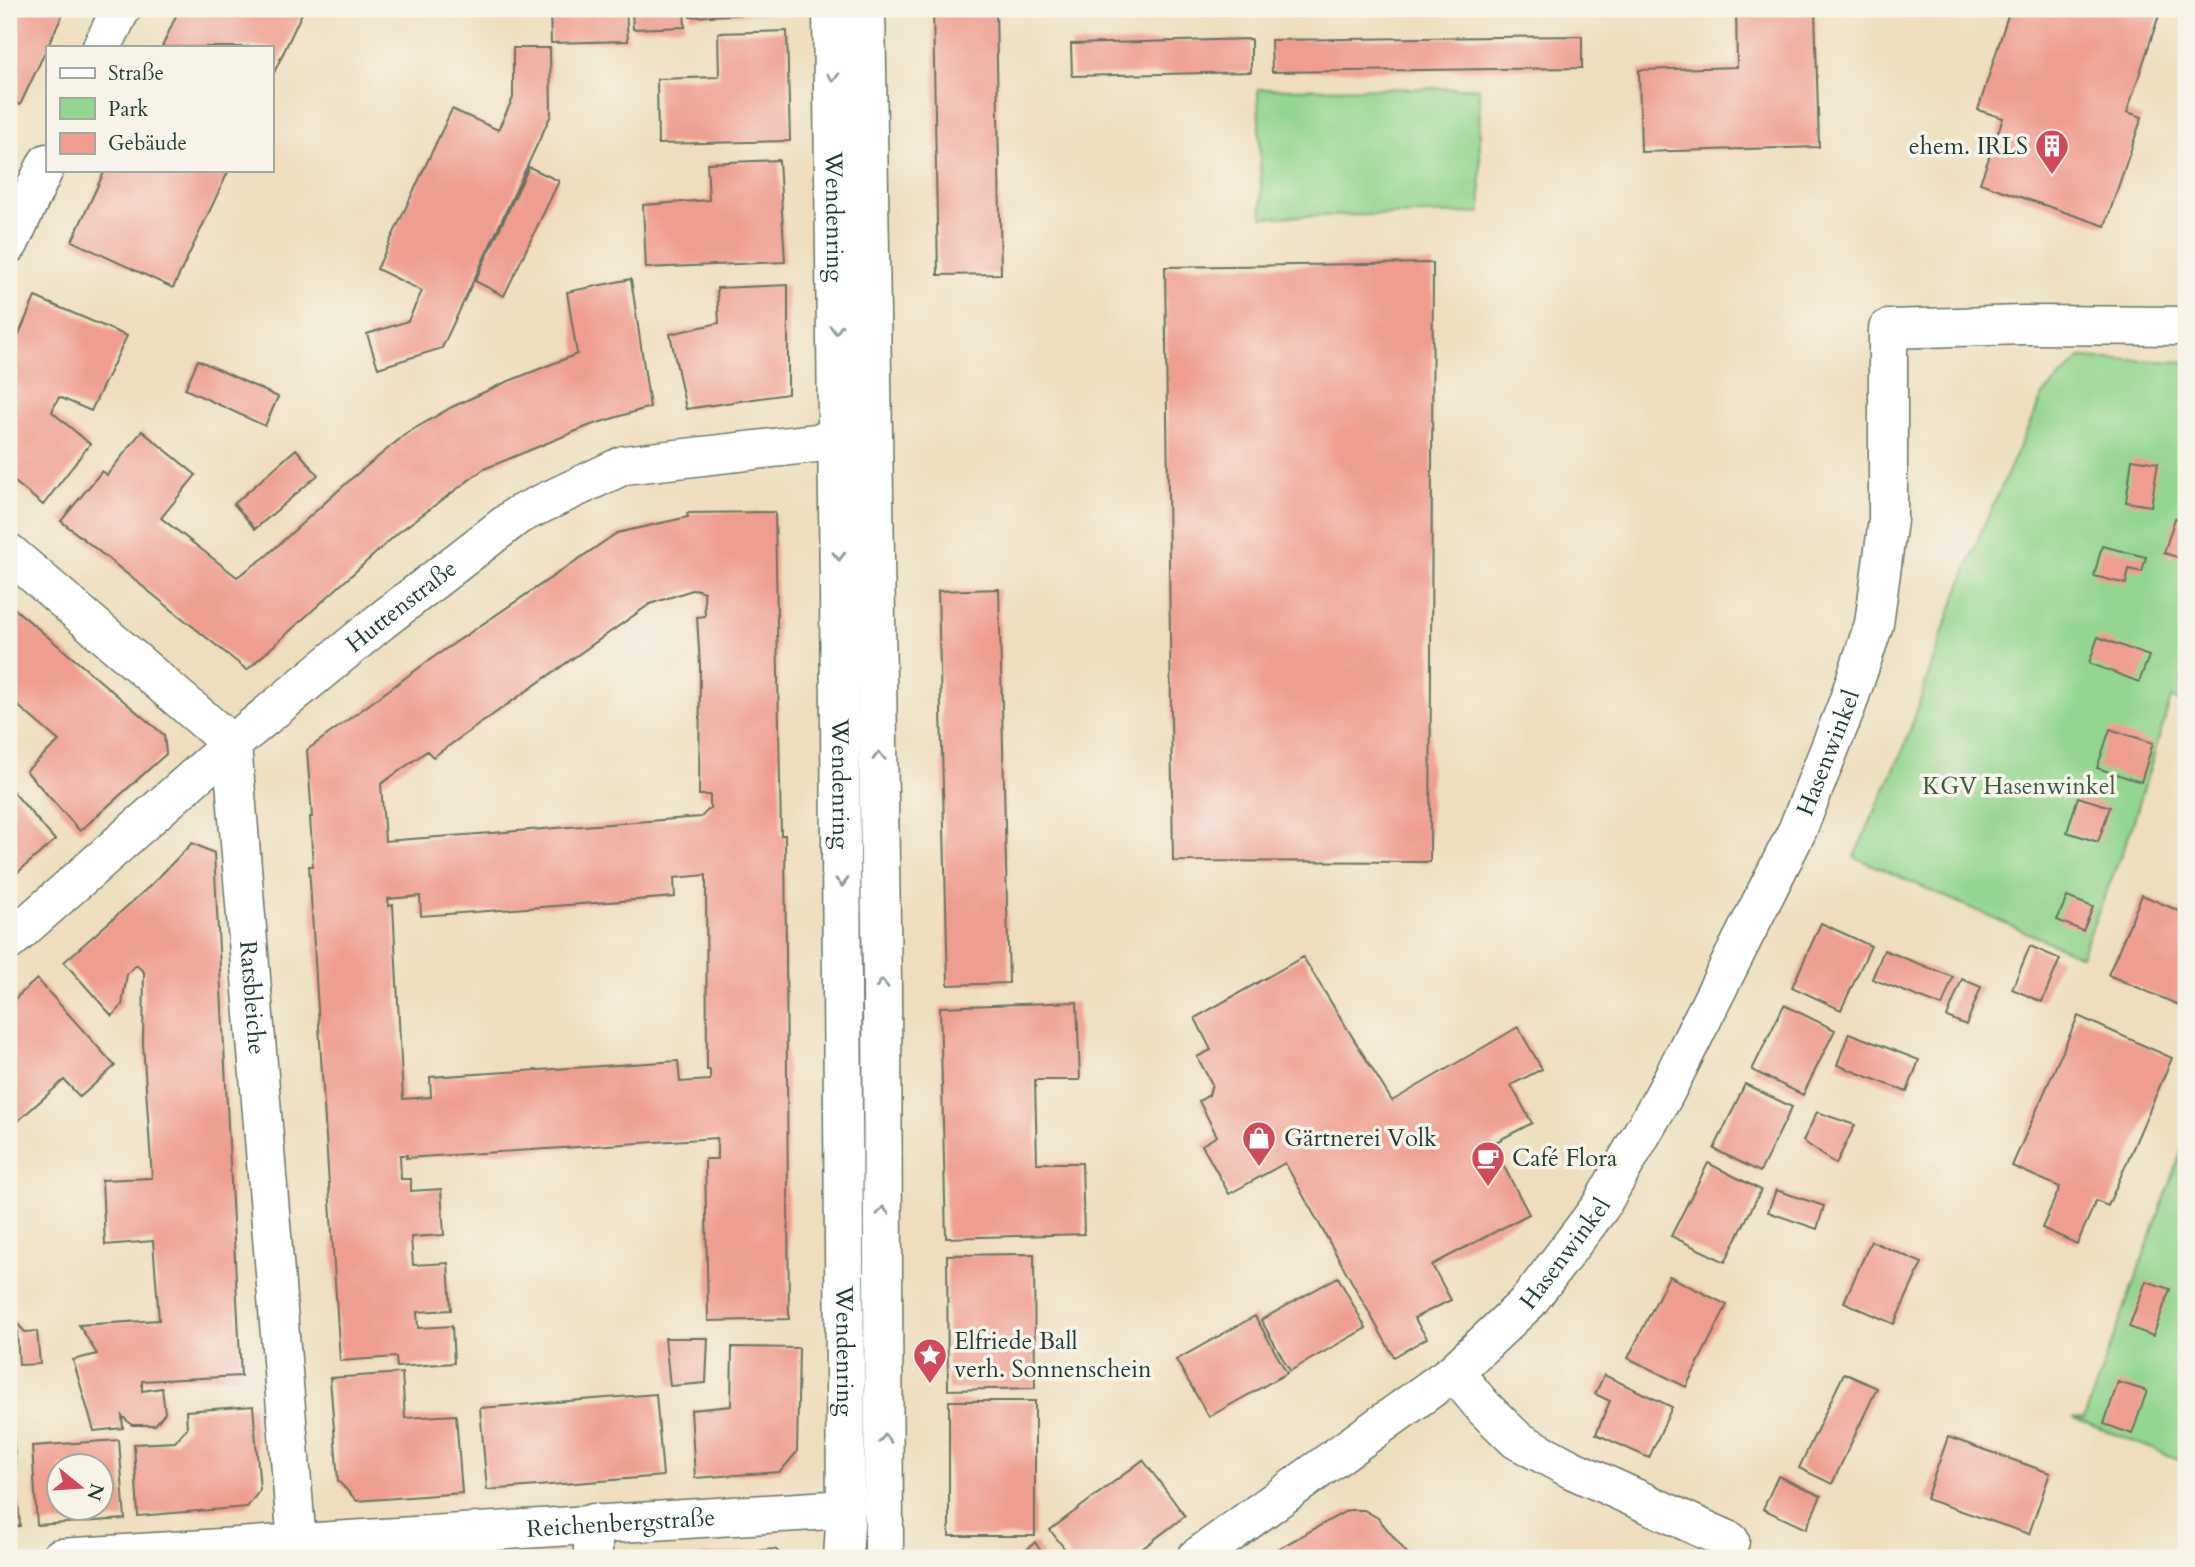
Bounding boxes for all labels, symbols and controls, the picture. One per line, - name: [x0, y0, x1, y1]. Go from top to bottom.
- legend: [46, 46, 273, 172]
- text: Straße: [108, 59, 164, 88]
- one-way arrow: [825, 72, 841, 83]
- text: Park: [108, 95, 149, 124]
- building icon: ehem. IRLS: [2033, 127, 2071, 176]
- text: Gebäude: [108, 129, 187, 158]
- place label: ehem. IRLS: [1909, 130, 2028, 163]
- street label: Wendenring: [817, 150, 852, 283]
- one-way arrow: [828, 324, 844, 335]
- street label: Huttenstraße: [339, 552, 464, 660]
- one-way arrow: [831, 552, 847, 562]
- street label: Hasenwinkel: [1788, 686, 1867, 820]
- street label: Wendenring: [823, 717, 857, 850]
- one-way arrow: [871, 750, 886, 761]
- park label: KGV Hasenwinkel: [1922, 770, 2116, 803]
- one-way arrow: [834, 877, 850, 888]
- street label: Ratsbleiche: [232, 939, 274, 1056]
- one-way arrow: [874, 978, 890, 988]
- shop icon: Gärtnerei Volk: [1240, 1119, 1278, 1168]
- place label: Gärtnerei Volk: [1284, 1122, 1437, 1155]
- cafe icon: Café Flora: [1469, 1139, 1507, 1188]
- place label: Café Flora: [1512, 1142, 1618, 1175]
- street label: Hasenwinkel: [1512, 1192, 1618, 1316]
- one-way arrow: [875, 1205, 891, 1216]
- street label: Wendenring: [828, 1284, 862, 1417]
- place label: Elfriede Ball verh. Sonnenschein: [954, 1325, 1152, 1386]
- place icon: Elfriede Ball verh. Sonnenschein: [911, 1336, 949, 1385]
- one-way arrow: [877, 1433, 893, 1443]
- north arrow: [46, 1452, 116, 1522]
- text: N: [80, 1480, 110, 1504]
- street label: Reichenbergstraße: [526, 1501, 716, 1545]

